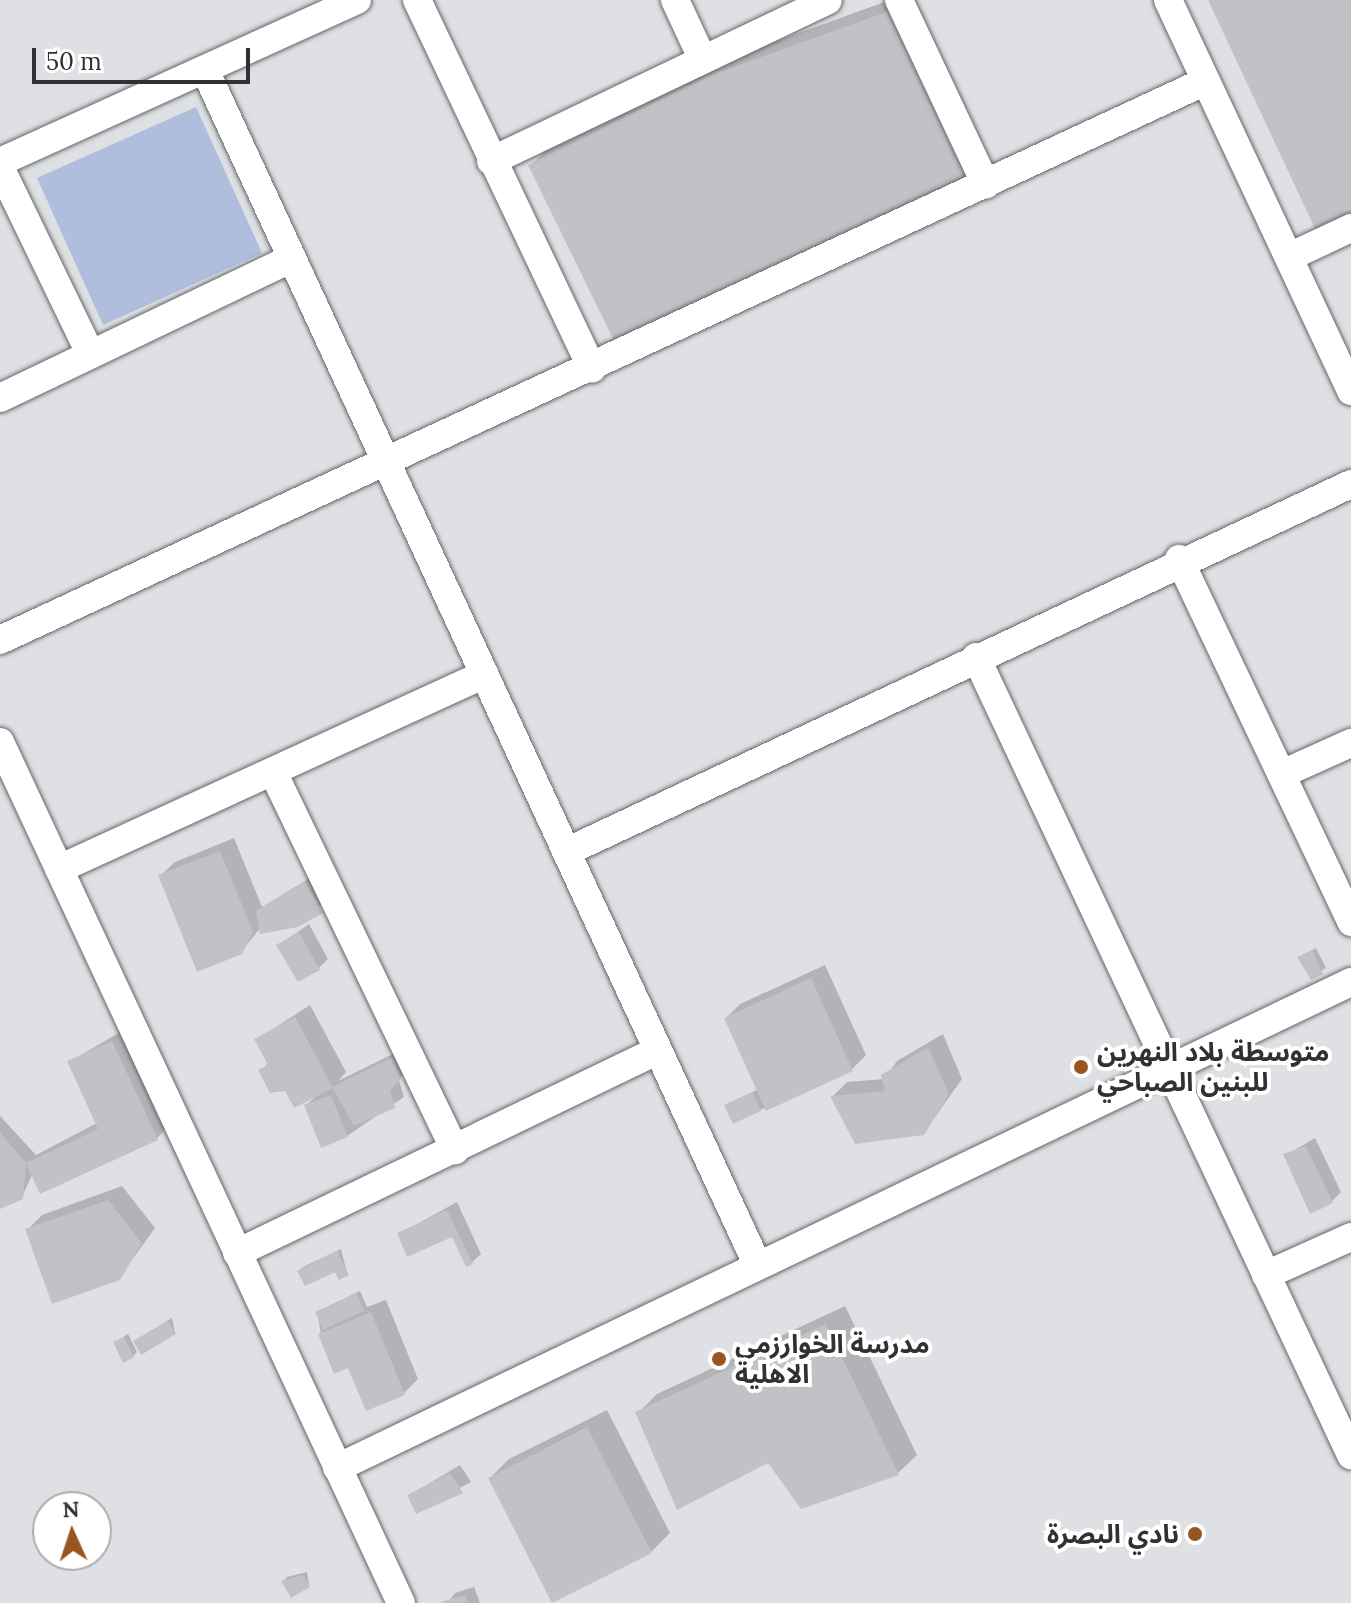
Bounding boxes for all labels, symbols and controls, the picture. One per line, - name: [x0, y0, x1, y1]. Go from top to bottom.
- scale bar: [36, 32, 254, 82]
- text: 50 m: [46, 46, 102, 77]
- place label: متوسطة بلاد النهرين للبنين الصباحي: [1097, 1036, 1329, 1098]
- marker: متوسطة بلاد النهرين للبنين الصباحي: [1072, 1058, 1090, 1076]
- place label: مدرسة الخوارزمي الاهلية: [735, 1328, 930, 1390]
- marker: مدرسة الخوارزمي الاهلية: [710, 1350, 728, 1368]
- north arrow: [32, 1491, 112, 1571]
- text: N: [62, 1495, 80, 1523]
- place label: نادي البصرة: [1047, 1518, 1179, 1550]
- marker: نادي البصرة: [1186, 1525, 1204, 1543]

